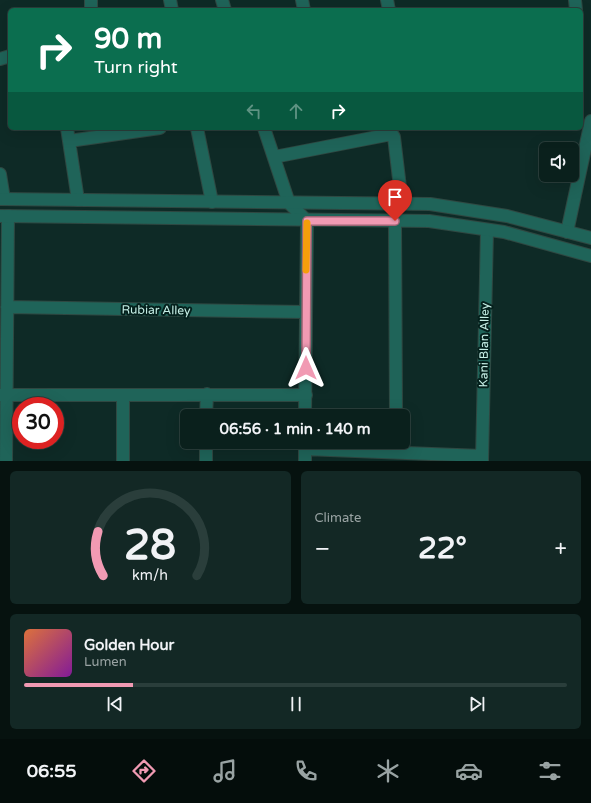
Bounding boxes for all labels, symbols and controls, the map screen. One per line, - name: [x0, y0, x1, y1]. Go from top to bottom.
- text: 90 m: [94, 22, 162, 56]
- icon: right: [28, 24, 80, 76]
- text: Turn right: [94, 56, 178, 78]
- icon: left: [243, 100, 265, 122]
- icon: ahead: [285, 100, 307, 122]
- icon: right: [327, 100, 349, 122]
- map controls: [539, 142, 579, 182]
- button: sound: [539, 142, 579, 182]
- pin: [378, 180, 412, 221]
- icon: arrive: [384, 186, 406, 208]
- street label: Rubiar Alley: [121, 302, 191, 318]
- street label: Kani Blan Alley: [476, 302, 492, 387]
- position arrow: [285, 347, 327, 389]
- speed limit sign: 30: [12, 397, 64, 449]
- text: 06:56 · 1 min · 140 m: [220, 420, 370, 438]
- text: Climate: [315, 510, 361, 526]
- text: 28: [124, 520, 176, 570]
- text: 22°: [418, 530, 467, 567]
- text: −: [315, 536, 330, 562]
- text: +: [555, 536, 567, 562]
- text: km/h: [132, 566, 168, 583]
- text: Golden Hour: [84, 636, 174, 654]
- text: Lumen: [84, 654, 127, 670]
- icon: previous: [104, 693, 126, 715]
- icon: pause: [285, 693, 307, 715]
- icon: next: [466, 693, 488, 715]
- icon: directions: [130, 757, 158, 785]
- icon: music: [211, 757, 239, 785]
- icon: phone: [292, 757, 320, 785]
- icon: climate: [374, 757, 402, 785]
- icon: car: [455, 757, 483, 785]
- icon: filters: [536, 757, 564, 785]
- text: 06:55: [27, 760, 77, 782]

